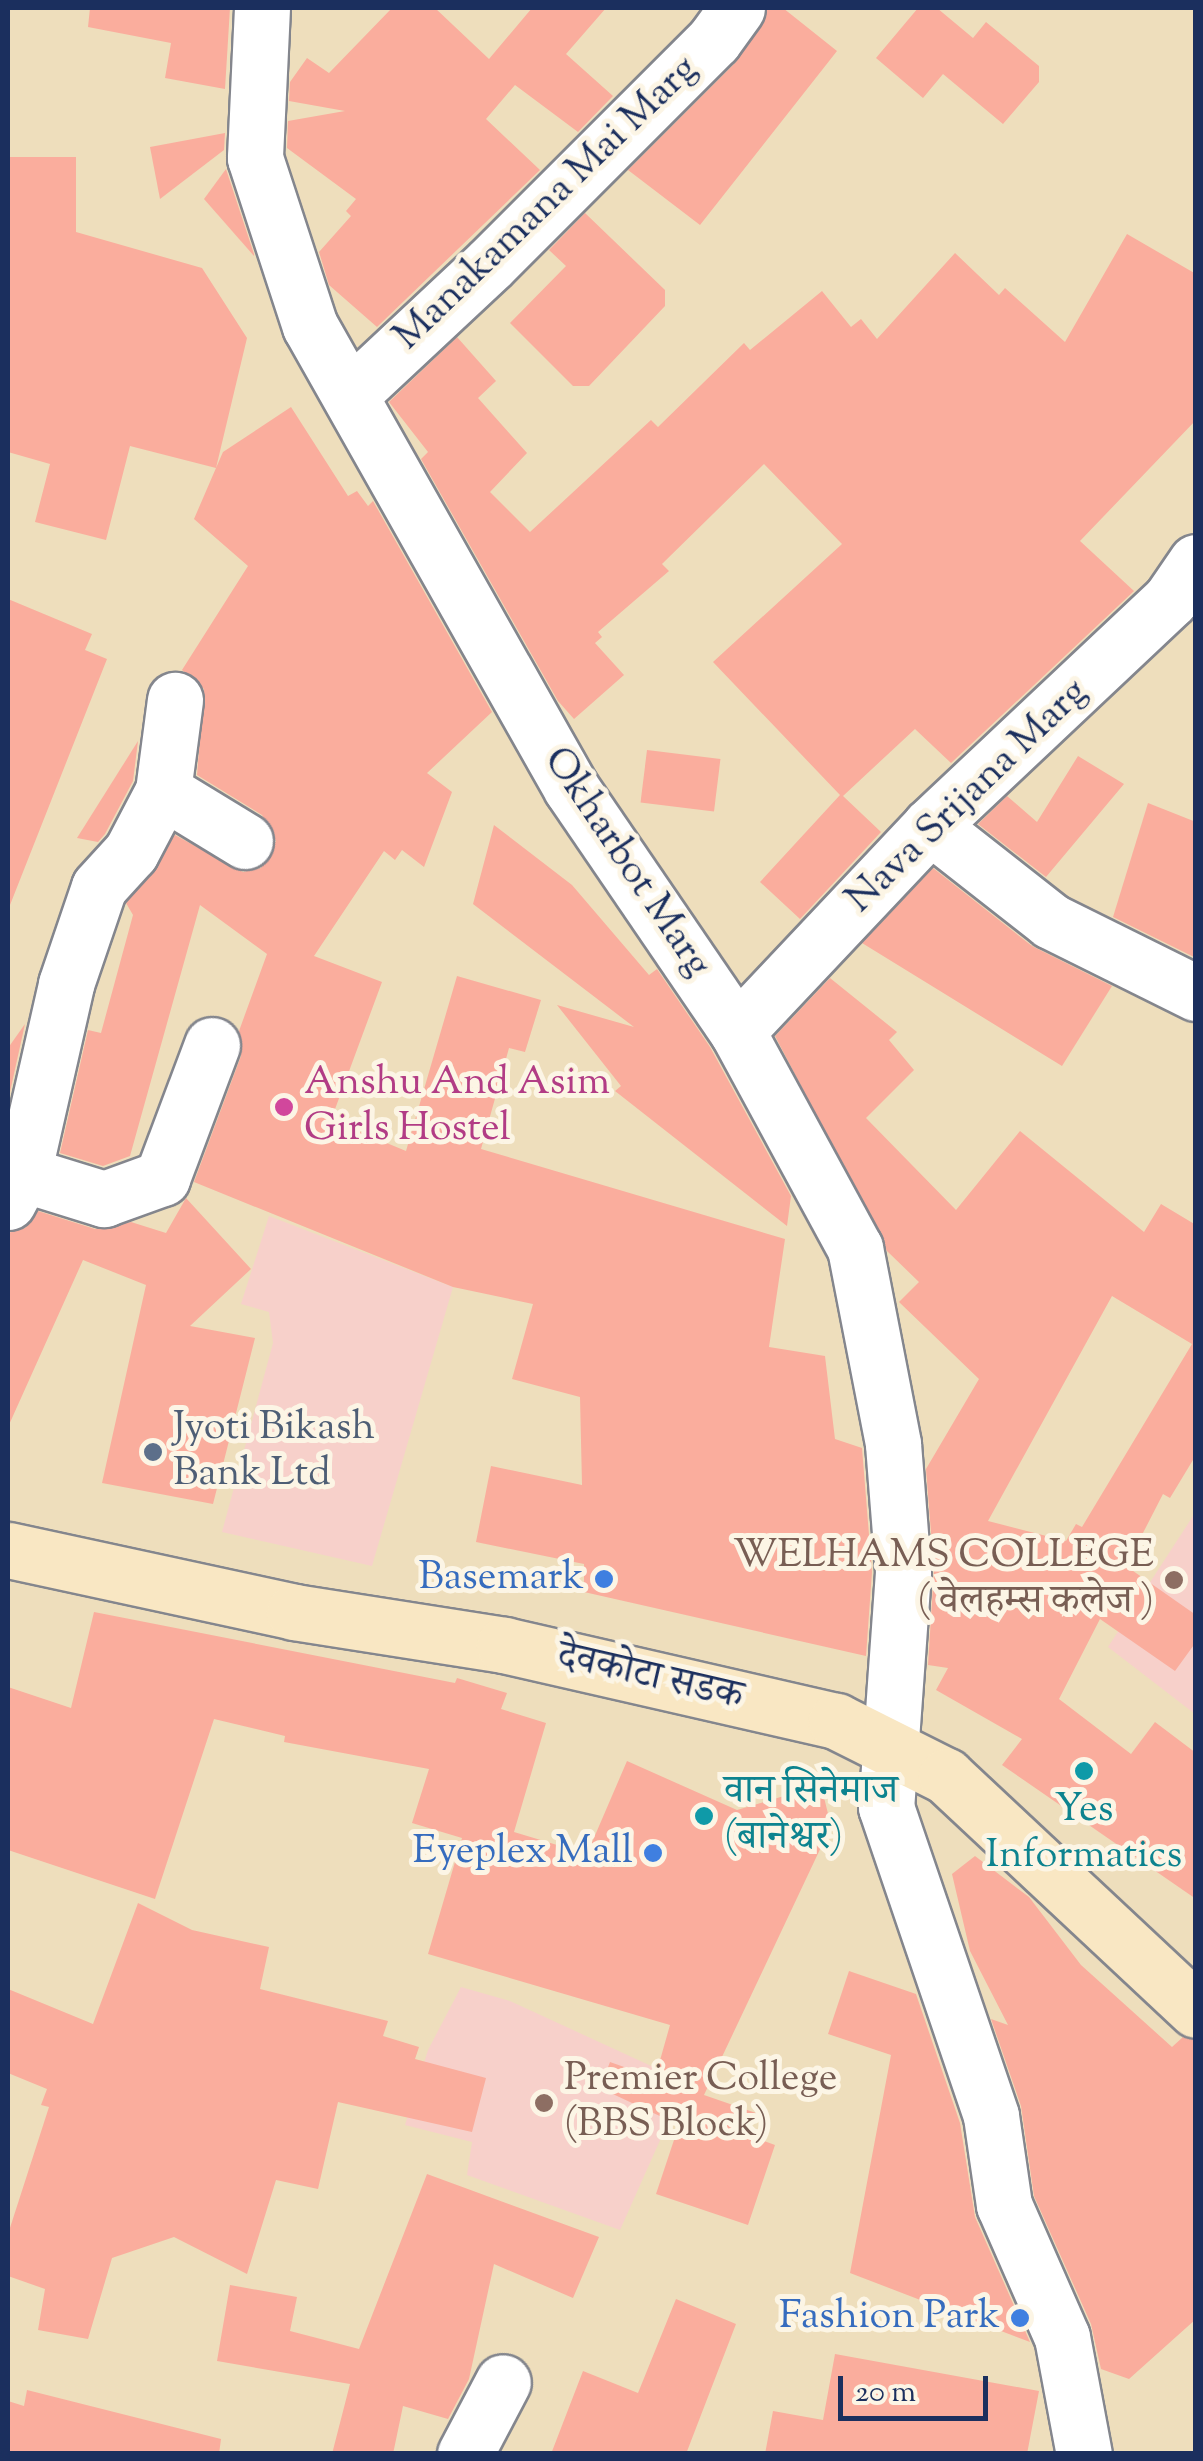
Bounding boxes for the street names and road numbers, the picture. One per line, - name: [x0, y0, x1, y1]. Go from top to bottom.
- street label: Manakamana Mai Marg: [385, 46, 709, 362]
- street label: Nava Srijana Marg: [837, 670, 1099, 924]
- street label: Okharbot Marg: [532, 739, 720, 987]
- street label: देवकोटा सडक: [553, 1633, 747, 1723]

